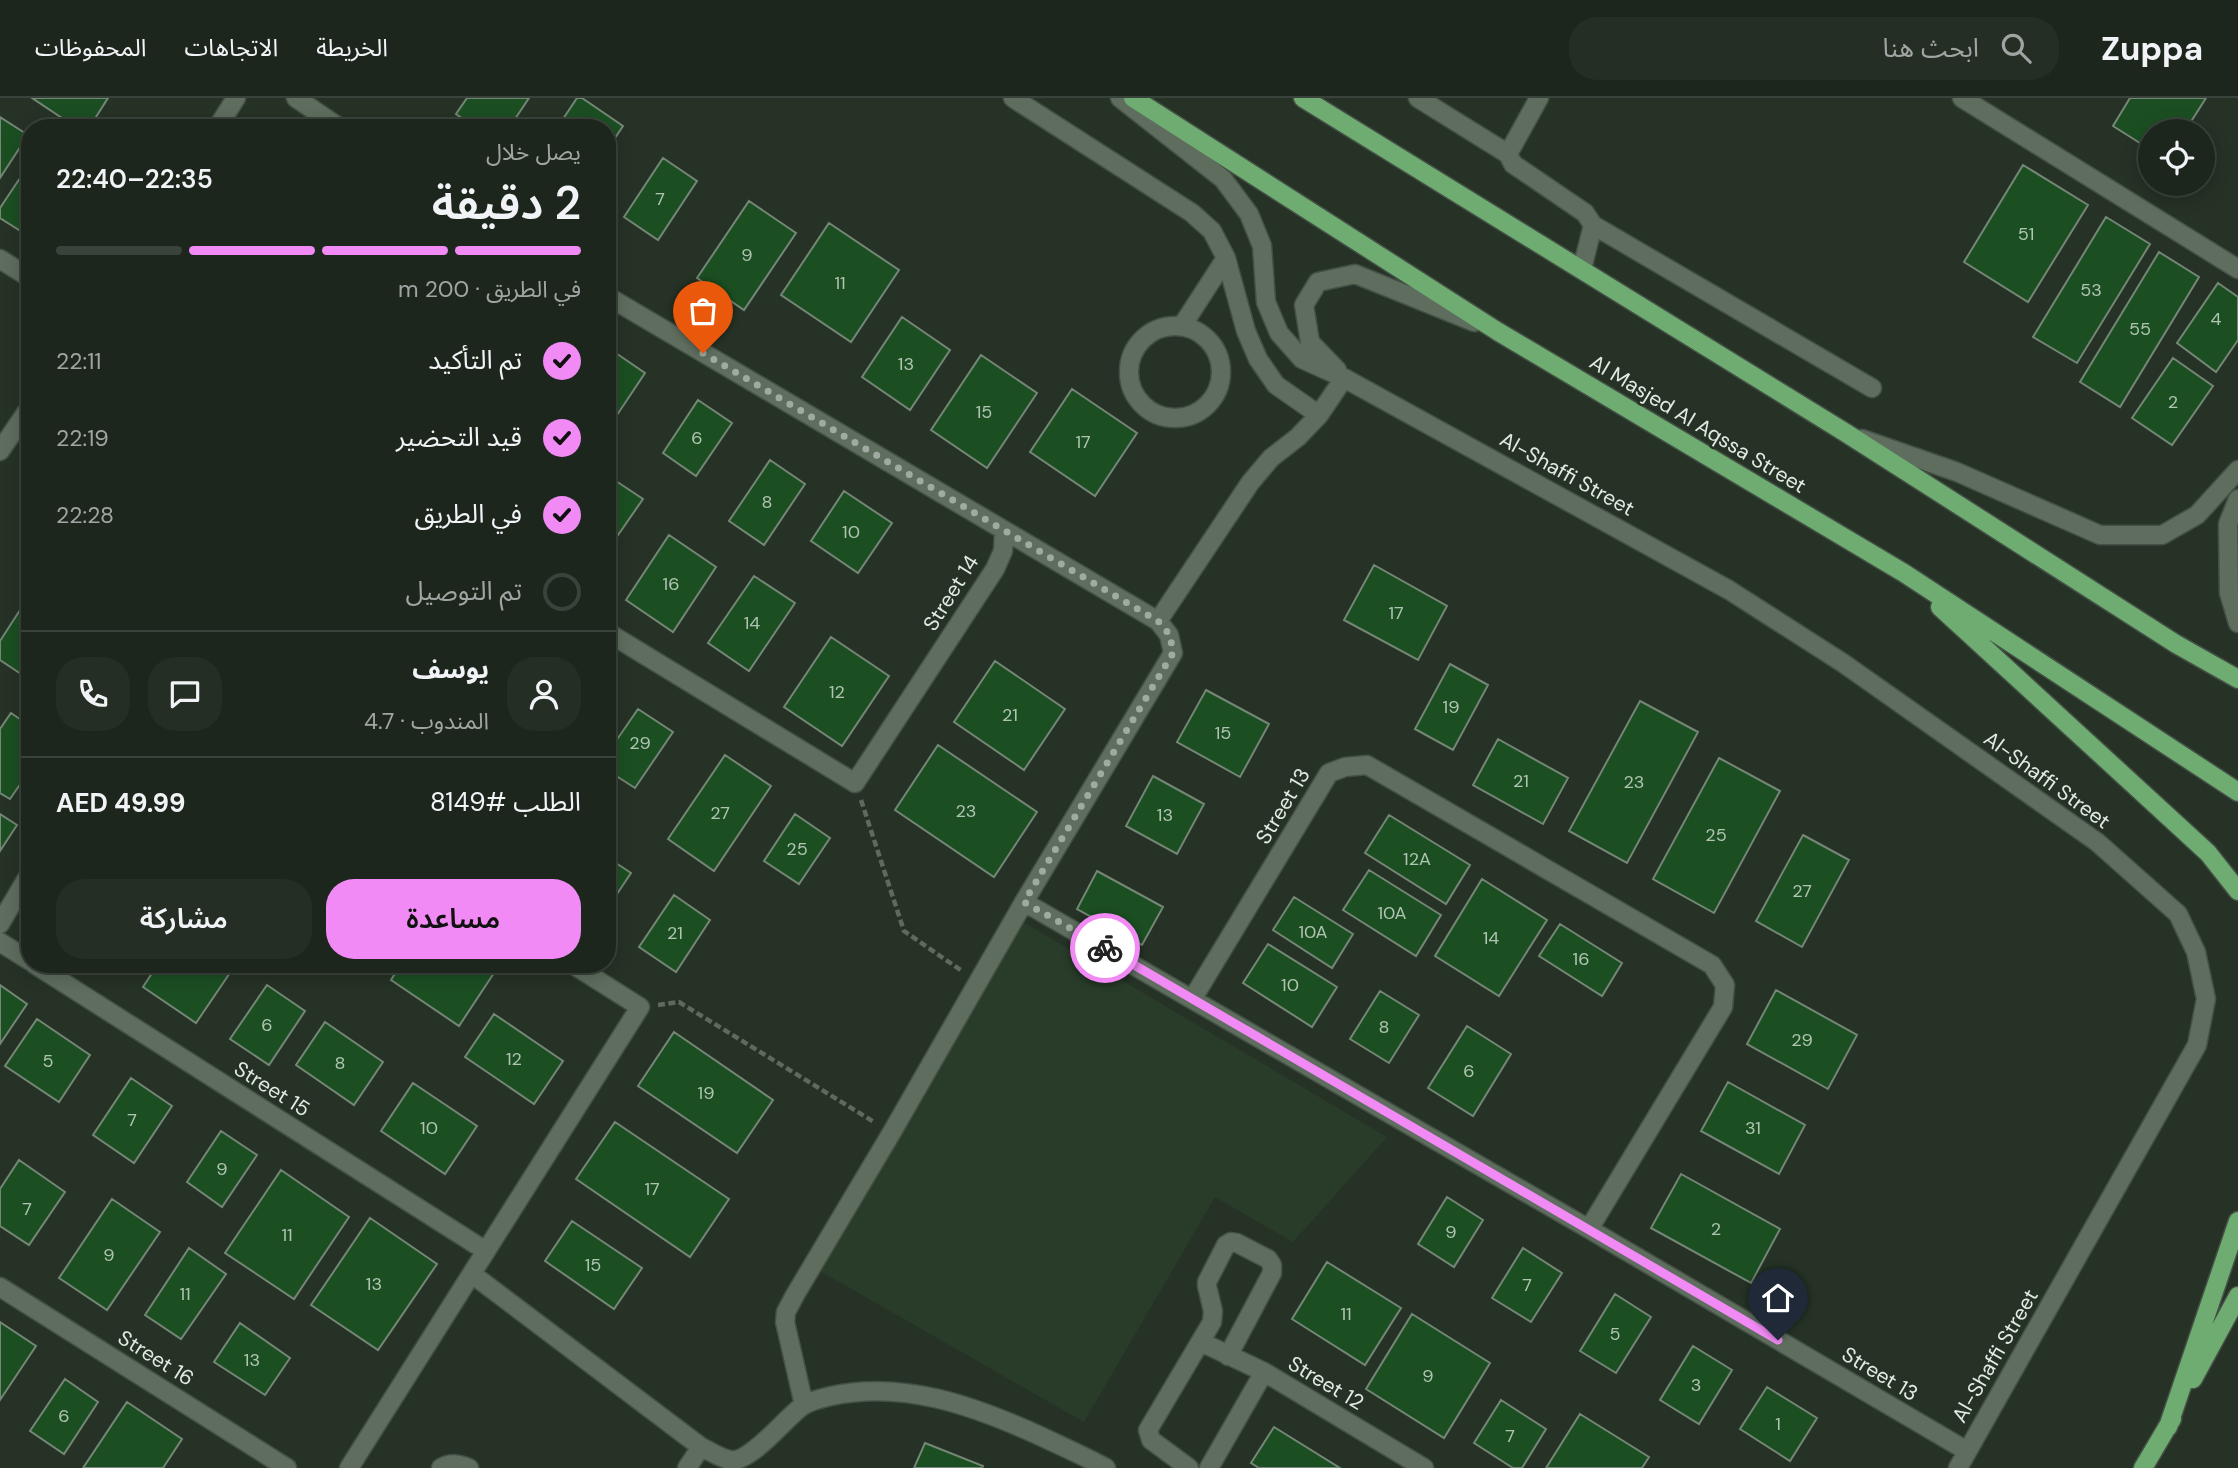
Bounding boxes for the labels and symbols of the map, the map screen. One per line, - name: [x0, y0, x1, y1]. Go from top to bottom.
- house number: 7: [655, 187, 665, 211]
- house number: 51: [2018, 222, 2034, 246]
- house number: 9: [741, 243, 753, 267]
- house number: 11: [834, 271, 846, 295]
- house number: 53: [2080, 278, 2102, 302]
- pin: [673, 281, 733, 353]
- house number: 4: [2211, 307, 2222, 331]
- house number: 55: [2129, 317, 2151, 341]
- street label: Al Masjed Al Aqssa Street: [1585, 348, 1811, 500]
- house number: 13: [898, 352, 914, 376]
- house number: 2: [2168, 390, 2178, 414]
- house number: 15: [976, 400, 992, 424]
- street label: Al-Shaffi Street: [1495, 425, 1639, 523]
- house number: 6: [691, 426, 703, 450]
- house number: 17: [1075, 430, 1091, 454]
- house number: 8: [762, 490, 772, 514]
- house number: 10: [842, 520, 860, 544]
- street label: Street 14: [917, 550, 985, 636]
- house number: 16: [663, 572, 679, 596]
- house number: 17: [1388, 601, 1404, 625]
- house number: 14: [744, 611, 760, 635]
- house number: 12: [829, 680, 845, 704]
- house number: 19: [1443, 695, 1459, 719]
- house number: 21: [1002, 703, 1018, 727]
- house number: 15: [1215, 721, 1231, 745]
- street label: Al-Shaffi Street: [1978, 725, 2116, 835]
- house number: 29: [629, 731, 651, 755]
- street label: Street 13: [1249, 763, 1317, 849]
- house number: 21: [1513, 769, 1529, 793]
- house number: 23: [1623, 770, 1645, 794]
- house number: 23: [955, 799, 977, 823]
- house number: 27: [710, 801, 730, 825]
- house number: 13: [1157, 803, 1173, 827]
- house number: 25: [1705, 823, 1727, 847]
- house number: 25: [786, 837, 808, 861]
- house number: 12A: [1403, 847, 1431, 871]
- house number: 27: [1792, 879, 1812, 903]
- house number: 10A: [1377, 901, 1407, 925]
- courier: [1070, 913, 1140, 983]
- house number: 10A: [1298, 920, 1328, 944]
- house number: 21: [667, 921, 683, 945]
- house number: 14: [1483, 926, 1499, 950]
- house number: 16: [1573, 947, 1589, 971]
- house number: 10: [1281, 973, 1299, 997]
- house number: 6: [261, 1013, 273, 1037]
- house number: 8: [1379, 1015, 1389, 1039]
- house number: 29: [1791, 1028, 1813, 1052]
- house number: 12: [506, 1047, 522, 1071]
- house number: 5: [43, 1049, 53, 1073]
- house number: 8: [335, 1051, 345, 1075]
- street label: Street 15: [229, 1055, 315, 1123]
- house number: 6: [1463, 1059, 1475, 1083]
- house number: 19: [698, 1081, 714, 1105]
- house number: 7: [127, 1108, 137, 1132]
- house number: 10: [420, 1116, 438, 1140]
- house number: 31: [1745, 1116, 1761, 1140]
- house number: 9: [216, 1157, 228, 1181]
- house number: 17: [644, 1177, 660, 1201]
- house number: 7: [22, 1197, 32, 1221]
- house number: 2: [1711, 1217, 1721, 1241]
- house number: 9: [1445, 1220, 1457, 1244]
- house number: 11: [281, 1223, 293, 1247]
- house number: 9: [103, 1243, 115, 1267]
- house number: 15: [585, 1253, 601, 1277]
- pin: [1748, 1268, 1808, 1340]
- house number: 13: [366, 1272, 382, 1296]
- house number: 7: [1522, 1273, 1532, 1297]
- house number: 11: [179, 1282, 191, 1306]
- street label: Al-Shaffi Street: [1945, 1284, 2045, 1428]
- house number: 11: [1340, 1302, 1352, 1326]
- house number: 5: [1610, 1322, 1620, 1346]
- street label: Street 16: [113, 1324, 199, 1392]
- street label: Street 13: [1837, 1340, 1923, 1408]
- house number: 13: [244, 1348, 260, 1372]
- street label: Street 12: [1283, 1349, 1369, 1417]
- house number: 9: [1422, 1364, 1434, 1388]
- house number: 3: [1691, 1373, 1701, 1397]
- house number: 6: [58, 1404, 70, 1428]
- house number: 1: [1775, 1412, 1781, 1436]
- house number: 7: [1505, 1424, 1515, 1448]

